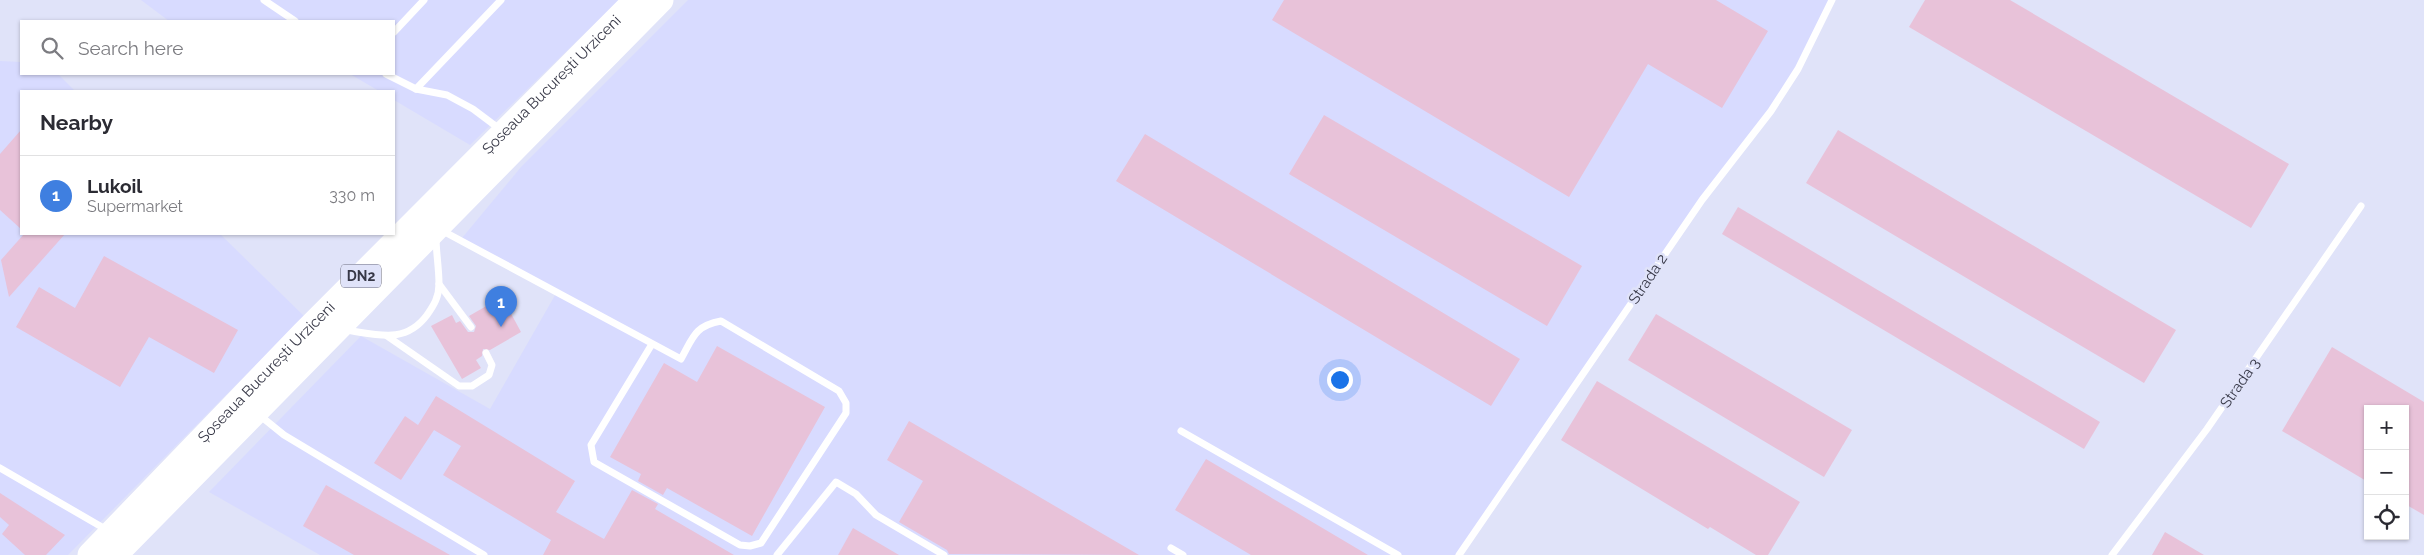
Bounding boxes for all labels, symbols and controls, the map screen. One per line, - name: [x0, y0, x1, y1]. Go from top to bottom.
- street label: Șoseaua București Urziceni: [479, 11, 625, 158]
- search box: [20, 20, 395, 75]
- icon: search: [38, 34, 66, 62]
- text: Search here: [78, 37, 184, 59]
- text: Nearby: [40, 110, 113, 135]
- text: Lukoil: [87, 175, 142, 197]
- text: 1: [52, 186, 60, 205]
- text: 330 m: [329, 186, 375, 205]
- text: Supermarket: [87, 197, 183, 216]
- street label: Strada 2: [1625, 250, 1671, 307]
- road number: DN2: [341, 264, 381, 288]
- pin: 1: [485, 286, 517, 327]
- street label: Șoseaua București Urziceni: [194, 298, 339, 446]
- street label: Strada 3: [2216, 355, 2264, 411]
- your location: [1327, 367, 1353, 393]
- map controls: [2364, 405, 2409, 540]
- button: +: [2364, 405, 2409, 450]
- button: −: [2364, 450, 2409, 495]
- button: locate: [2364, 495, 2409, 540]

